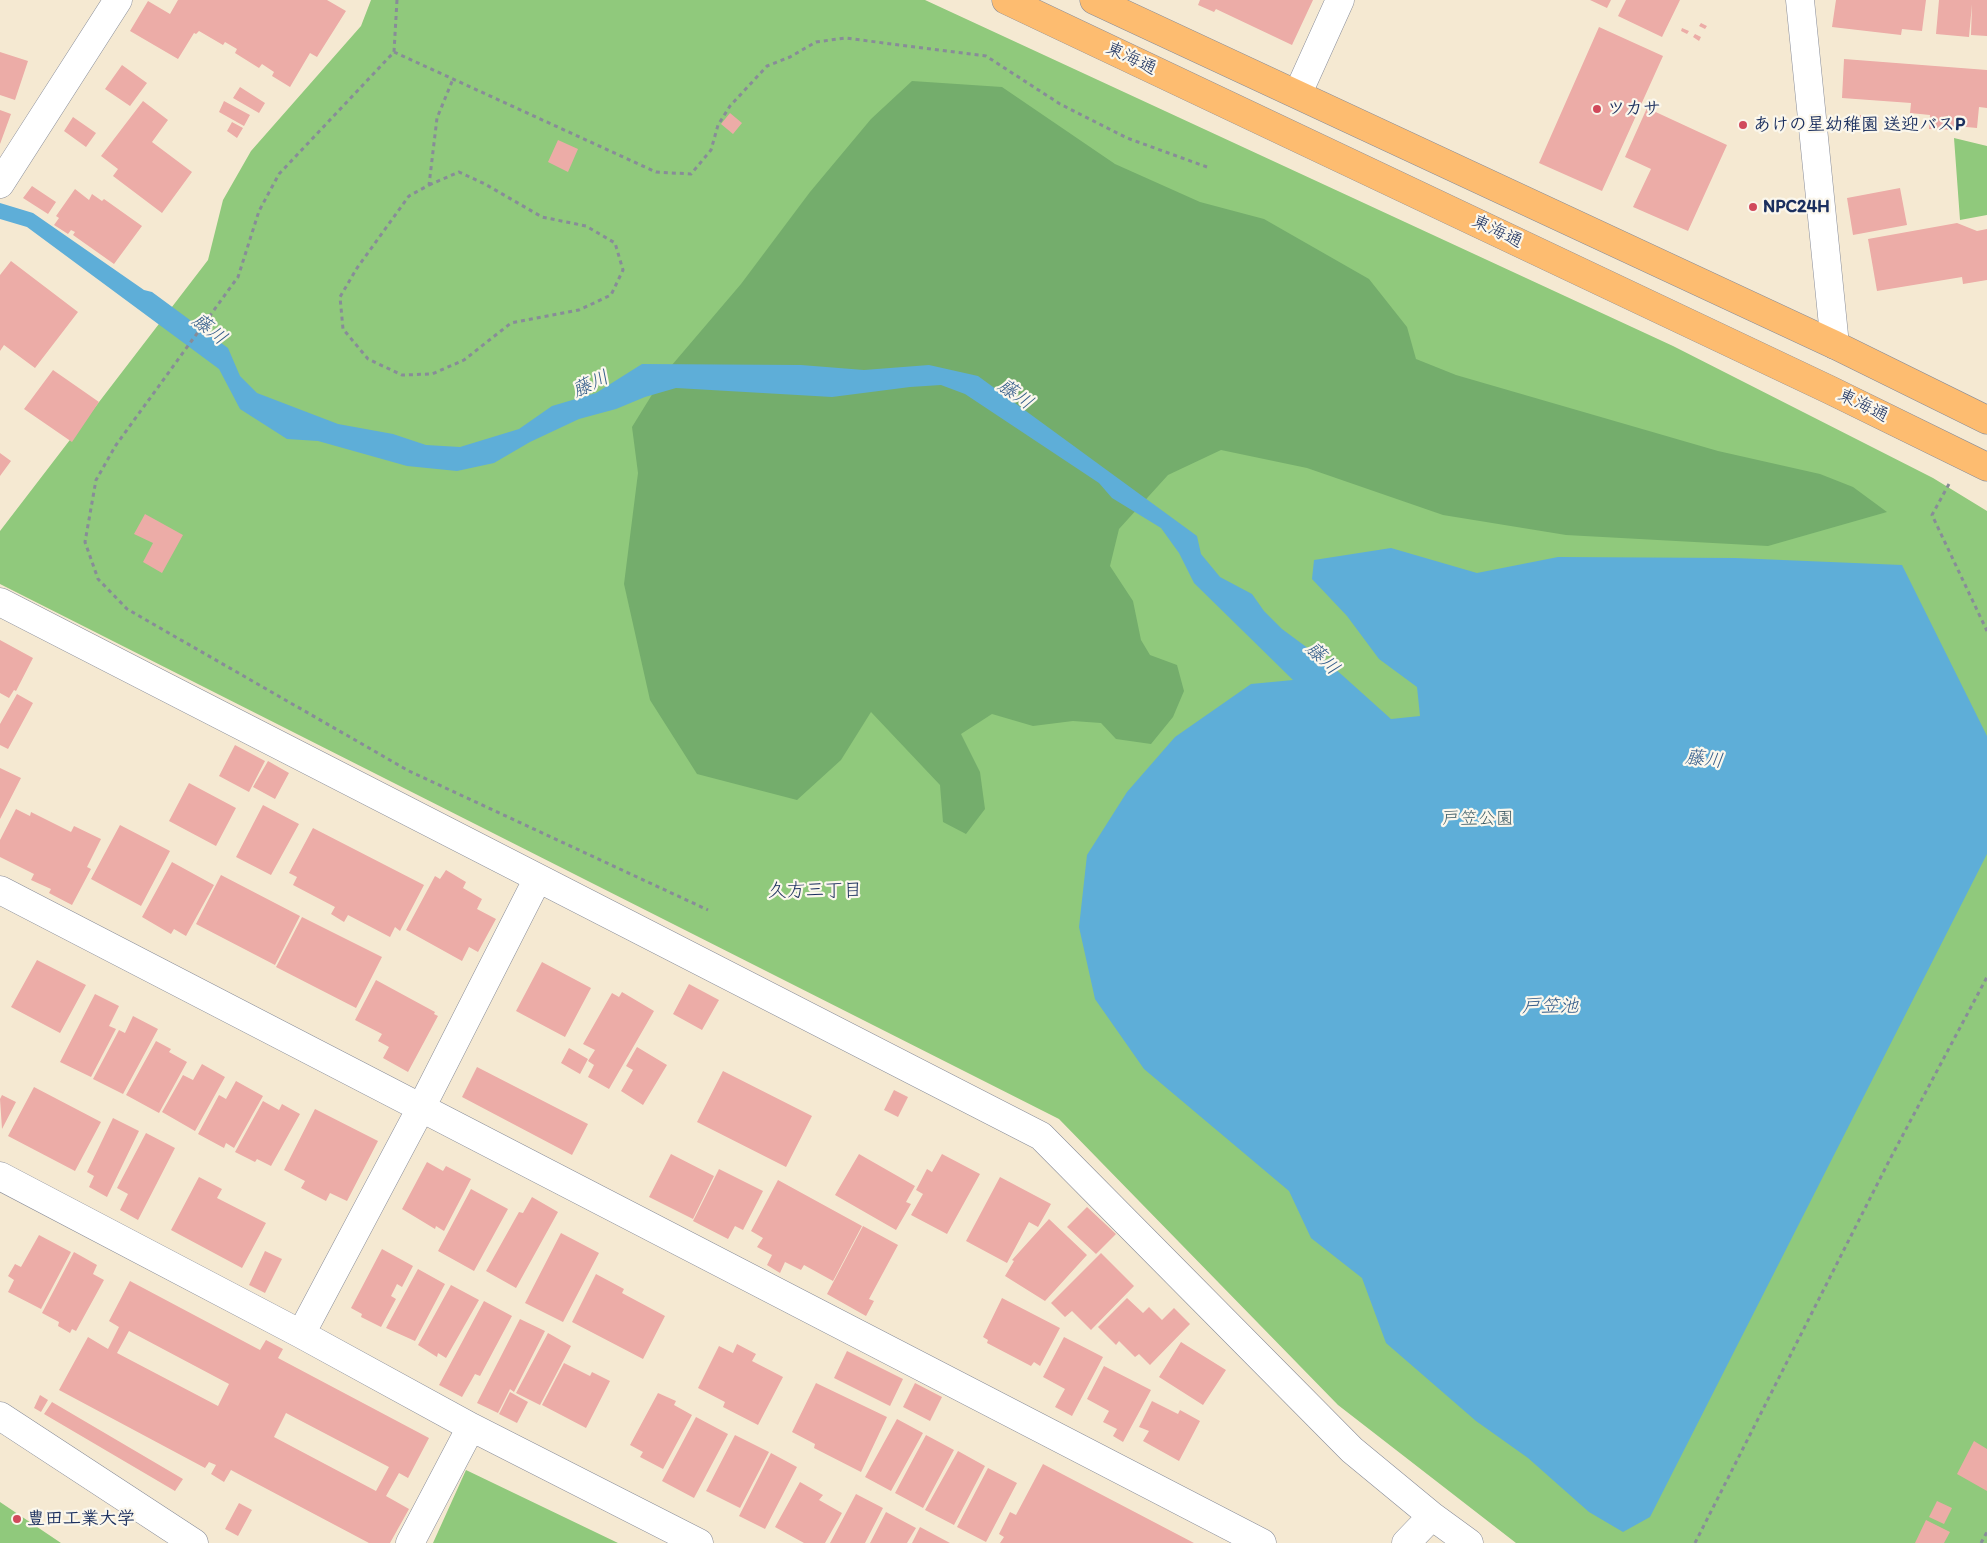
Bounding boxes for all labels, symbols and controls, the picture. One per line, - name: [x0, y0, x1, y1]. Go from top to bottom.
- street label: 東海通: [1102, 38, 1160, 80]
- place label: ツカサ: [1607, 98, 1661, 120]
- marker: ツカサ: [1591, 103, 1603, 115]
- place label: あけの星幼稚園 送迎バスP: [1753, 114, 1965, 136]
- marker: あけの星幼稚園 送迎バスP: [1737, 119, 1749, 131]
- place label: NPC24H: [1763, 196, 1830, 218]
- marker: NPC24H: [1747, 201, 1759, 213]
- street label: 東海通: [1468, 211, 1526, 253]
- water label: 藤川: [187, 309, 231, 351]
- water label: 藤川: [569, 367, 613, 403]
- water label: 藤川: [993, 375, 1037, 415]
- street label: 東海通: [1834, 384, 1892, 428]
- water label: 藤川: [1300, 638, 1344, 680]
- water label: 藤川: [1684, 746, 1724, 774]
- park label: 戸笠公園: [1442, 808, 1514, 830]
- district label: 久方三丁目: [768, 880, 862, 902]
- water label: 戸笠池: [1522, 996, 1578, 1018]
- place label: 豊田工業大学: [27, 1508, 135, 1530]
- marker: 豊田工業大学: [11, 1513, 23, 1525]

